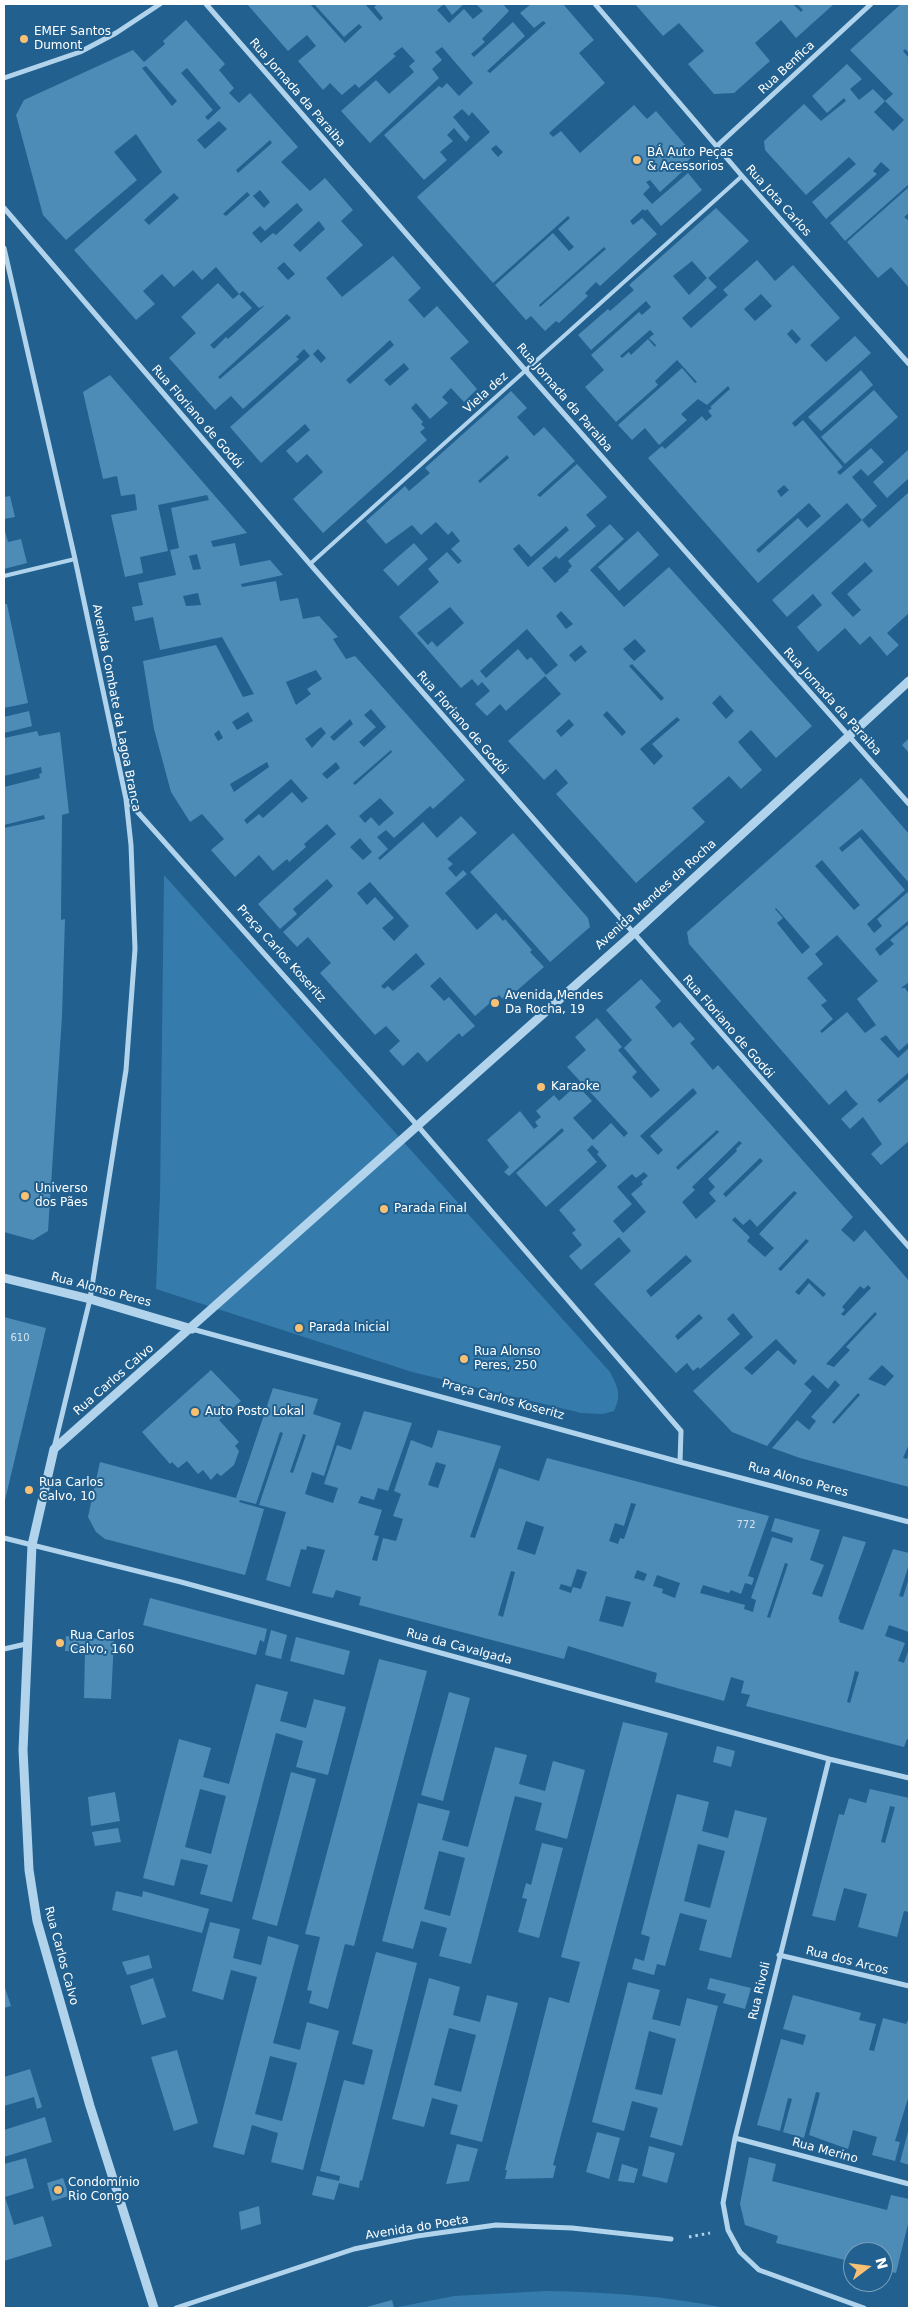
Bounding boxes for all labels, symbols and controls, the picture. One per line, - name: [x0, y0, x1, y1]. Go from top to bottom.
- place label: EMEF Santos Dumont: [34, 25, 111, 53]
- marker: EMEF Santos Dumont: [18, 33, 30, 45]
- street label: Rua Jornada da Paraiba: [246, 36, 348, 150]
- street label: Rua Benfica: [756, 38, 818, 98]
- place label: BÁ Auto Peças & Acessorios: [647, 146, 733, 174]
- marker: BÁ Auto Peças & Acessorios: [631, 154, 643, 166]
- street label: Rua Jota Carlos: [742, 162, 814, 240]
- street label: Rua Jornada da Paraiba: [513, 341, 615, 455]
- street label: Rua Floriano de Godói: [148, 362, 246, 472]
- street label: Viela dez: [461, 369, 511, 417]
- street label: Avenida Combate da Lagoa Branca: [89, 603, 143, 813]
- street label: Rua Jornada da Paraiba: [780, 645, 884, 759]
- street label: Rua Floriano de Godói: [413, 668, 511, 778]
- street label: Avenida Mendes da Rocha: [593, 837, 719, 953]
- street label: Praça Carlos Koseritz: [233, 902, 329, 1006]
- street label: Rua Floriano de Godói: [679, 972, 777, 1082]
- place label: Avenida Mendes Da Rocha, 19: [505, 989, 603, 1017]
- marker: Avenida Mendes Da Rocha, 19: [489, 997, 501, 1009]
- place label: Karaoke: [551, 1080, 600, 1094]
- marker: Karaoke: [535, 1081, 547, 1093]
- place label: Universo dos Pães: [35, 1182, 88, 1210]
- marker: Universo dos Pães: [19, 1190, 31, 1202]
- place label: Parada Final: [394, 1202, 467, 1216]
- marker: Parada Final: [378, 1203, 390, 1215]
- street label: Rua Alonso Peres: [49, 1270, 153, 1310]
- place label: Parada Inicial: [309, 1321, 389, 1335]
- marker: Parada Inicial: [293, 1322, 305, 1334]
- house number: 610: [10, 1332, 30, 1344]
- street label: Rua Carlos Calvo: [71, 1341, 157, 1419]
- place label: Rua Alonso Peres, 250: [474, 1345, 541, 1373]
- marker: Rua Alonso Peres, 250: [458, 1353, 470, 1365]
- street label: Praça Carlos Koseritz: [440, 1377, 566, 1423]
- place label: Auto Posto Lokal: [205, 1405, 304, 1419]
- marker: Auto Posto Lokal: [189, 1406, 201, 1418]
- street label: Rua Alonso Peres: [746, 1460, 850, 1500]
- place label: Rua Carlos Calvo, 10: [39, 1476, 103, 1504]
- marker: Rua Carlos Calvo, 10: [23, 1484, 35, 1496]
- house number: 772: [736, 1519, 756, 1531]
- street label: Rua da Cavalgada: [405, 1626, 513, 1668]
- place label: Rua Carlos Calvo, 160: [70, 1629, 134, 1657]
- marker: Rua Carlos Calvo, 160: [54, 1637, 66, 1649]
- street label: Rua Carlos Calvo: [41, 1905, 81, 2007]
- street label: Rua dos Arcos: [804, 1944, 890, 1978]
- street label: Rua Rivoli: [746, 1960, 774, 2022]
- street label: Rua Merino: [791, 2135, 859, 2167]
- place label: Condomínio Rio Congo: [68, 2176, 140, 2204]
- marker: Condomínio Rio Congo: [52, 2184, 64, 2196]
- street label: Avenida do Poeta: [364, 2213, 470, 2243]
- north arrow: [843, 2242, 893, 2292]
- text: N: [872, 2256, 891, 2271]

